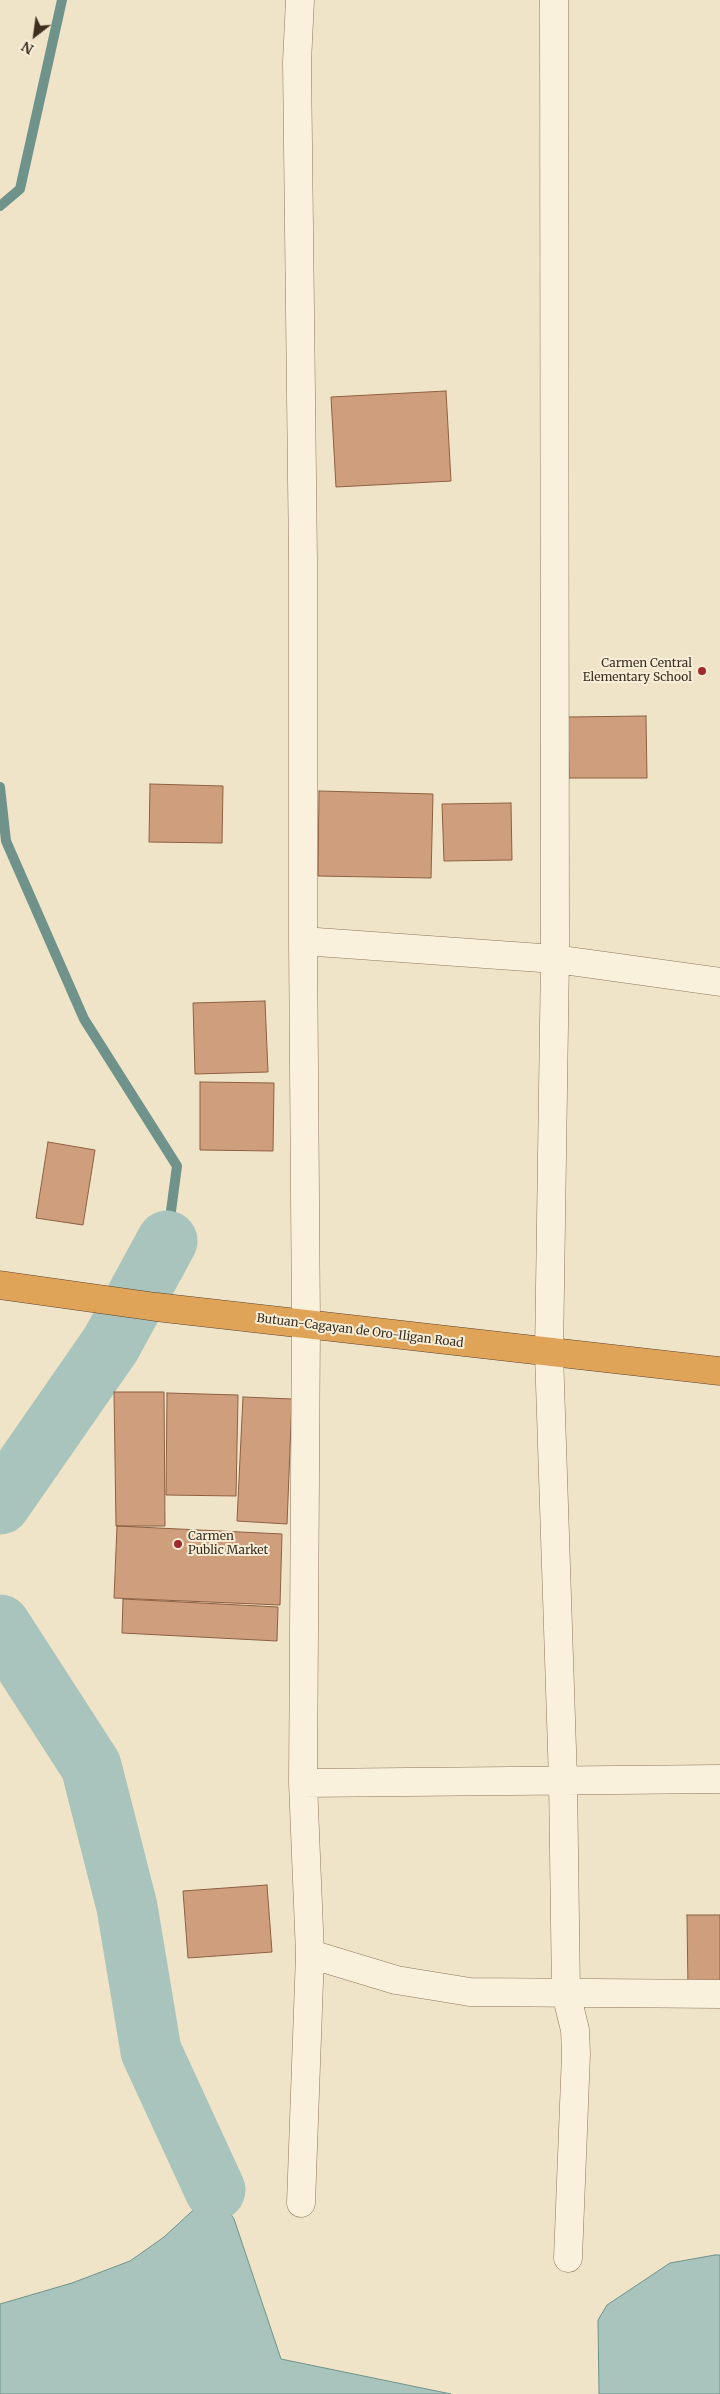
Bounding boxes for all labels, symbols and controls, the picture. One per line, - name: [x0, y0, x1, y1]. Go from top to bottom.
- north arrow: [10, 10, 60, 60]
- text: N: [18, 37, 37, 59]
- place label: Carmen Central Elementary School: [583, 657, 692, 685]
- marker: Carmen Central Elementary School: [696, 665, 708, 677]
- street label: Butuan-Cagayan de Oro-Iligan Road: [256, 1311, 464, 1351]
- place label: Carmen Public Market: [188, 1530, 268, 1558]
- marker: Carmen Public Market: [172, 1538, 184, 1550]

